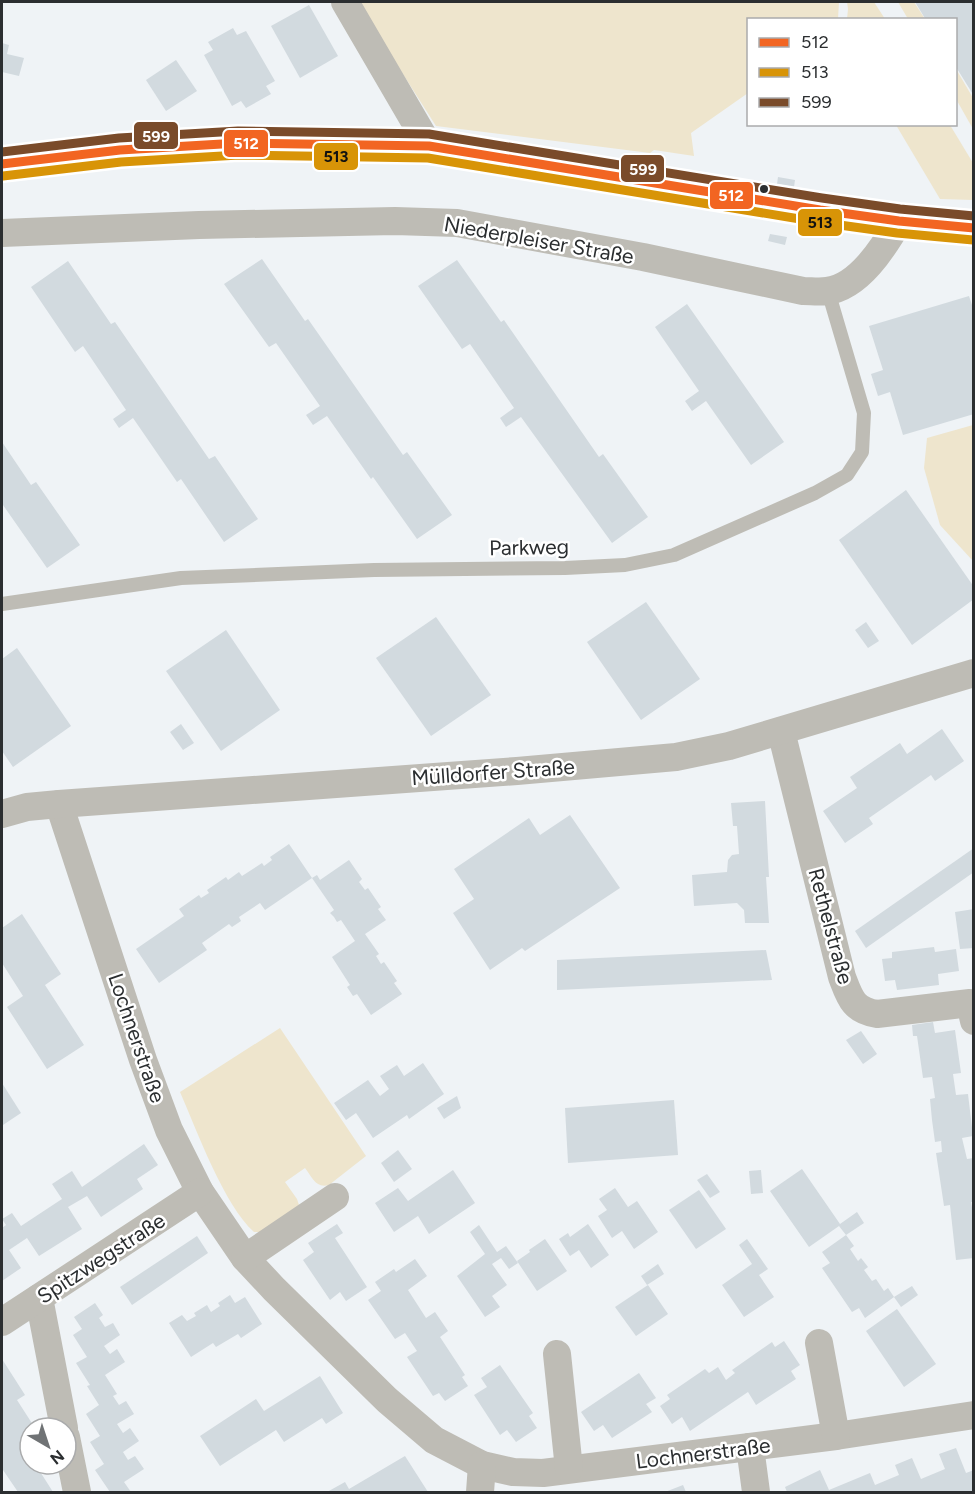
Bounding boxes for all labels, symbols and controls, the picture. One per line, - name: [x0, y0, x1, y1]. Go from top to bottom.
- legend: [747, 18, 957, 126]
- text: 512: [801, 31, 829, 53]
- text: 513: [801, 61, 829, 83]
- text: 599: [801, 91, 832, 113]
- line badge: 599: [133, 121, 179, 150]
- text: 599: [142, 127, 170, 146]
- line badge: 512: [223, 129, 269, 158]
- text: 512: [233, 134, 259, 153]
- line badge: 513: [313, 142, 359, 171]
- text: 513: [324, 147, 349, 166]
- line badge: 599: [620, 154, 665, 183]
- text: 599: [629, 160, 657, 179]
- line badge: 512: [709, 181, 754, 210]
- unlabelled marker: [758, 183, 770, 195]
- text: 512: [718, 186, 744, 205]
- line badge: 513: [797, 208, 843, 237]
- street label: Niederpleiser Straße: [442, 211, 636, 269]
- text: 513: [808, 213, 833, 232]
- street label: Parkweg: [489, 534, 569, 560]
- street label: Mülldorfer Straße: [410, 754, 576, 790]
- street label: Rethelstraße: [803, 865, 859, 987]
- street label: Lochnerstraße: [103, 970, 171, 1106]
- street label: Spitzwegstraße: [32, 1207, 170, 1309]
- north arrow: [18, 1416, 78, 1476]
- street label: Lochnerstraße: [634, 1432, 772, 1474]
- text: N: [46, 1446, 68, 1469]

